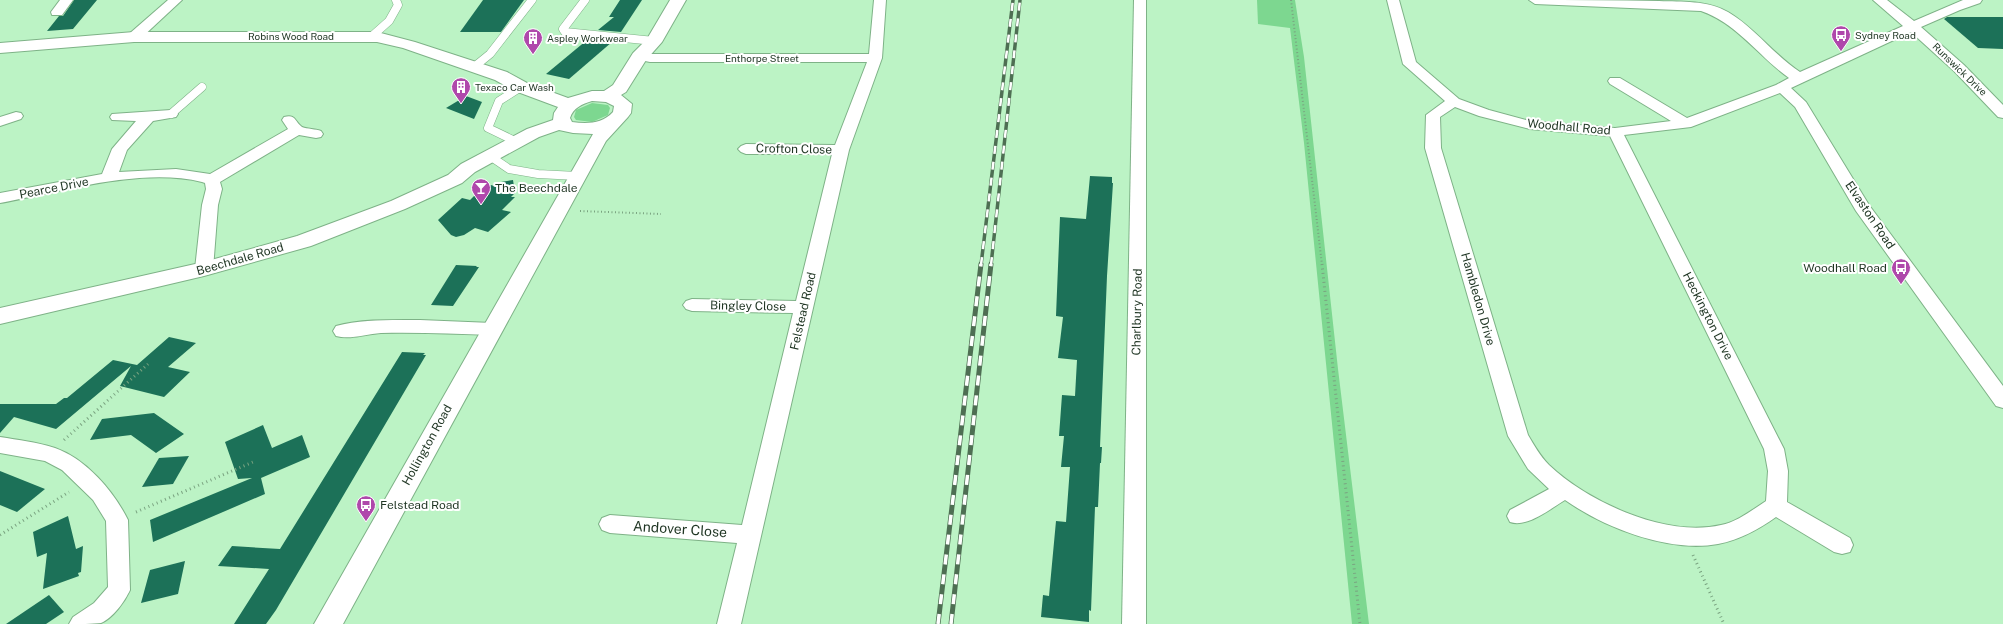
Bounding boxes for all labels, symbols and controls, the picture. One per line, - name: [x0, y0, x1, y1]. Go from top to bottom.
- bus stop icon: Sydney Road: [1830, 24, 1852, 52]
- building icon: Aspley Workwear: [522, 27, 544, 55]
- place label: Sydney Road: [1855, 29, 1916, 41]
- street label: Robins Wood Road: [248, 30, 334, 42]
- place label: Aspley Workwear: [547, 32, 628, 44]
- street label: Runswick Drive: [1930, 40, 1990, 98]
- street label: Enthorpe Street: [725, 52, 799, 64]
- building icon: Texaco Car Wash: [450, 76, 472, 104]
- place label: Texaco Car Wash: [475, 81, 554, 93]
- street label: Woodhall Road: [1527, 116, 1611, 138]
- street label: Crofton Close: [756, 141, 832, 157]
- street label: Pearce Drive: [18, 174, 90, 202]
- bar icon: The Beechdale: [470, 177, 492, 205]
- street label: Elvaston Road: [1842, 178, 1898, 252]
- place label: The Beechdale: [495, 181, 578, 195]
- street label: Beechdale Road: [195, 240, 285, 278]
- street label: Hambledon Drive: [1458, 251, 1498, 347]
- bus stop icon: Woodhall Road: [1890, 257, 1912, 285]
- place label: Woodhall Road: [1803, 261, 1887, 275]
- street label: Charlbury Road: [1129, 268, 1145, 356]
- street label: Heckington Drive: [1680, 270, 1736, 362]
- street label: Felstead Road: [787, 271, 819, 351]
- street label: Bingley Close: [710, 298, 786, 314]
- street label: Hollington Road: [399, 402, 455, 488]
- bus stop icon: Felstead Road: [355, 494, 377, 522]
- place label: Felstead Road: [380, 498, 460, 512]
- street label: Andover Close: [632, 518, 728, 540]

